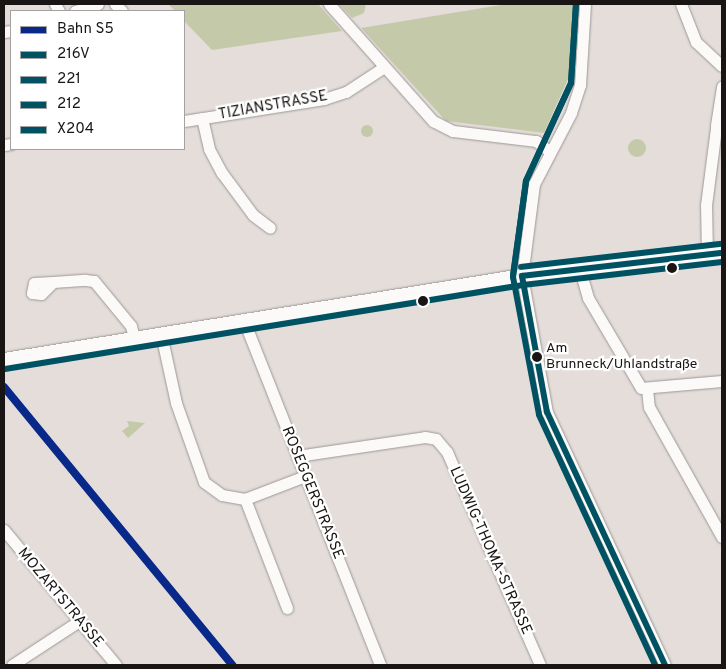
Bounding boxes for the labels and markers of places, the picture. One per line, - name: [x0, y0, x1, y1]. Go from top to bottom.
- unlabelled marker: [667, 263, 677, 273]
- unlabelled marker: [418, 296, 428, 306]
- place label: Am Brunneck/Uhlandstraße: [546, 341, 697, 374]
- marker: Am Brunneck/Uhlandstraße: [532, 352, 542, 362]

